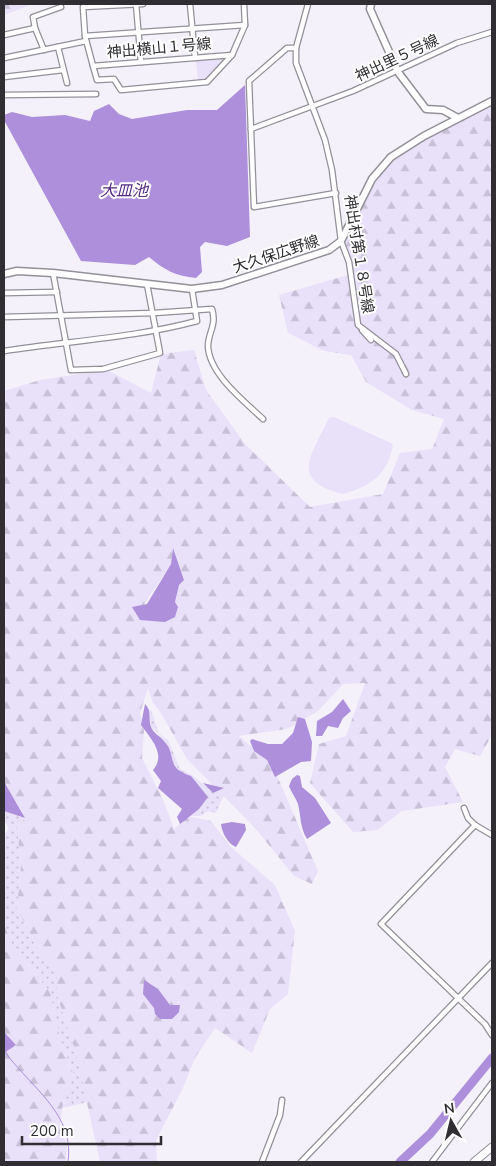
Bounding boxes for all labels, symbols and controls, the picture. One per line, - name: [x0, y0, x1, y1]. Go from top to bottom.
- street label: 神出里５号線: [352, 30, 442, 86]
- street label: 神出横山１号線: [106, 33, 212, 63]
- water label: 大皿池: [100, 180, 150, 202]
- street label: 神出村第１８号線: [340, 193, 378, 315]
- street label: 大久保広野線: [230, 231, 322, 277]
- north arrow: [426, 1096, 476, 1146]
- text: N: [443, 1098, 456, 1119]
- scale bar: [22, 1114, 161, 1146]
- text: 200 m: [30, 1121, 74, 1141]

